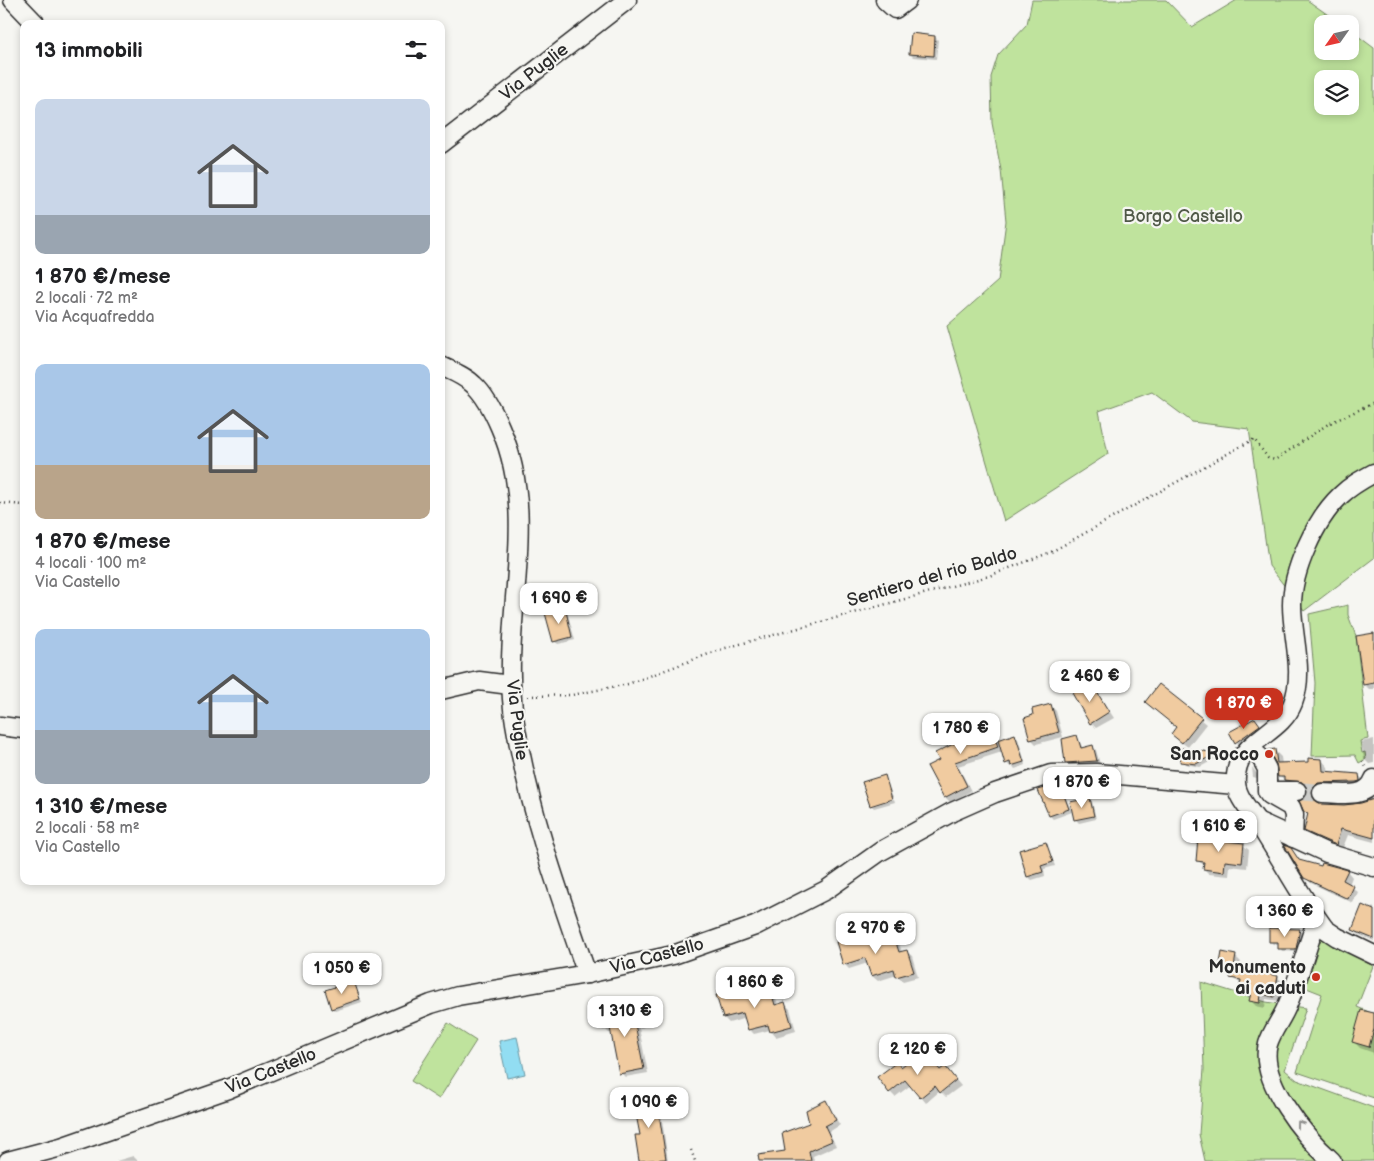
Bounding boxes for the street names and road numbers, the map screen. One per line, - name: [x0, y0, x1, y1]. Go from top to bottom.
- street label: Via Puglie: [496, 39, 573, 105]
- street label: Sentiero del rio Baldo: [845, 543, 1019, 611]
- street label: Via Puglie: [502, 679, 532, 762]
- street label: Via Castello: [608, 933, 706, 979]
- street label: Via Castello: [223, 1043, 319, 1099]

